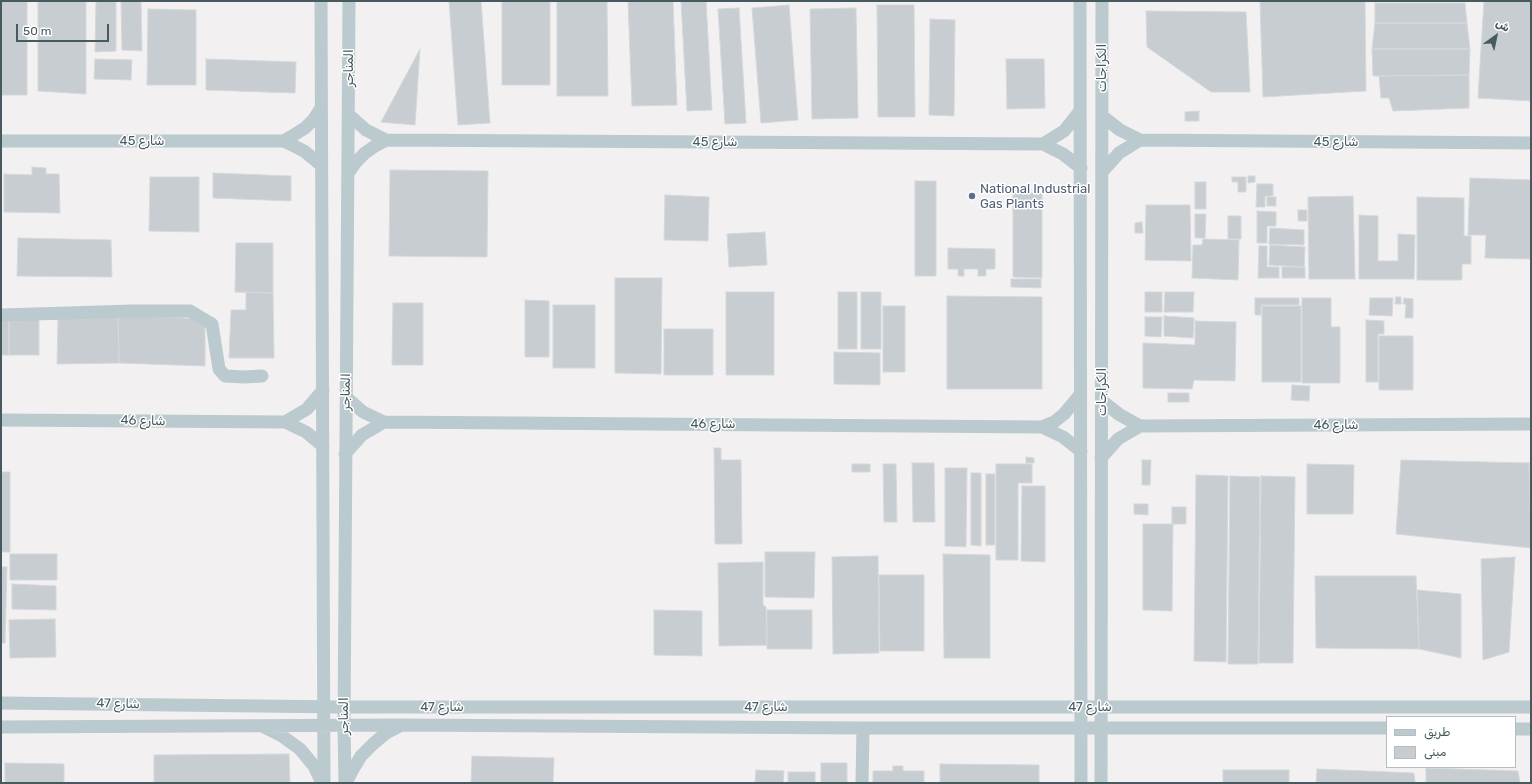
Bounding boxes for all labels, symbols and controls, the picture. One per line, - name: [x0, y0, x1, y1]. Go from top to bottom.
- scale bar: [18, 16, 111, 42]
- north arrow: [1476, 16, 1516, 56]
- text: ش: [1493, 16, 1512, 35]
- text: 50 m: [23, 24, 51, 38]
- street label: الكراجات: [1094, 44, 1110, 92]
- street label: المناجر: [341, 49, 357, 87]
- street label: شارع 45: [120, 133, 164, 149]
- street label: شارع 45: [693, 134, 737, 150]
- street label: شارع 45: [1314, 134, 1358, 150]
- place label: National Industrial Gas Plants: [980, 181, 1090, 212]
- marker: National Industrial Gas Plants: [967, 191, 977, 201]
- street label: الكراجات: [1094, 368, 1110, 416]
- street label: المناجر: [338, 373, 354, 411]
- street label: شارع 46: [120, 413, 166, 429]
- street label: شارع 46: [690, 416, 736, 432]
- street label: شارع 46: [1313, 417, 1359, 433]
- street label: شارع 47: [96, 696, 140, 712]
- street label: المناجر: [336, 697, 352, 735]
- street label: شارع 47: [420, 699, 464, 715]
- street label: شارع 47: [744, 699, 788, 715]
- street label: شارع 47: [1068, 699, 1112, 715]
- legend: [1386, 716, 1516, 768]
- text: طريق: [1424, 725, 1450, 739]
- text: مبنى: [1424, 745, 1446, 759]

